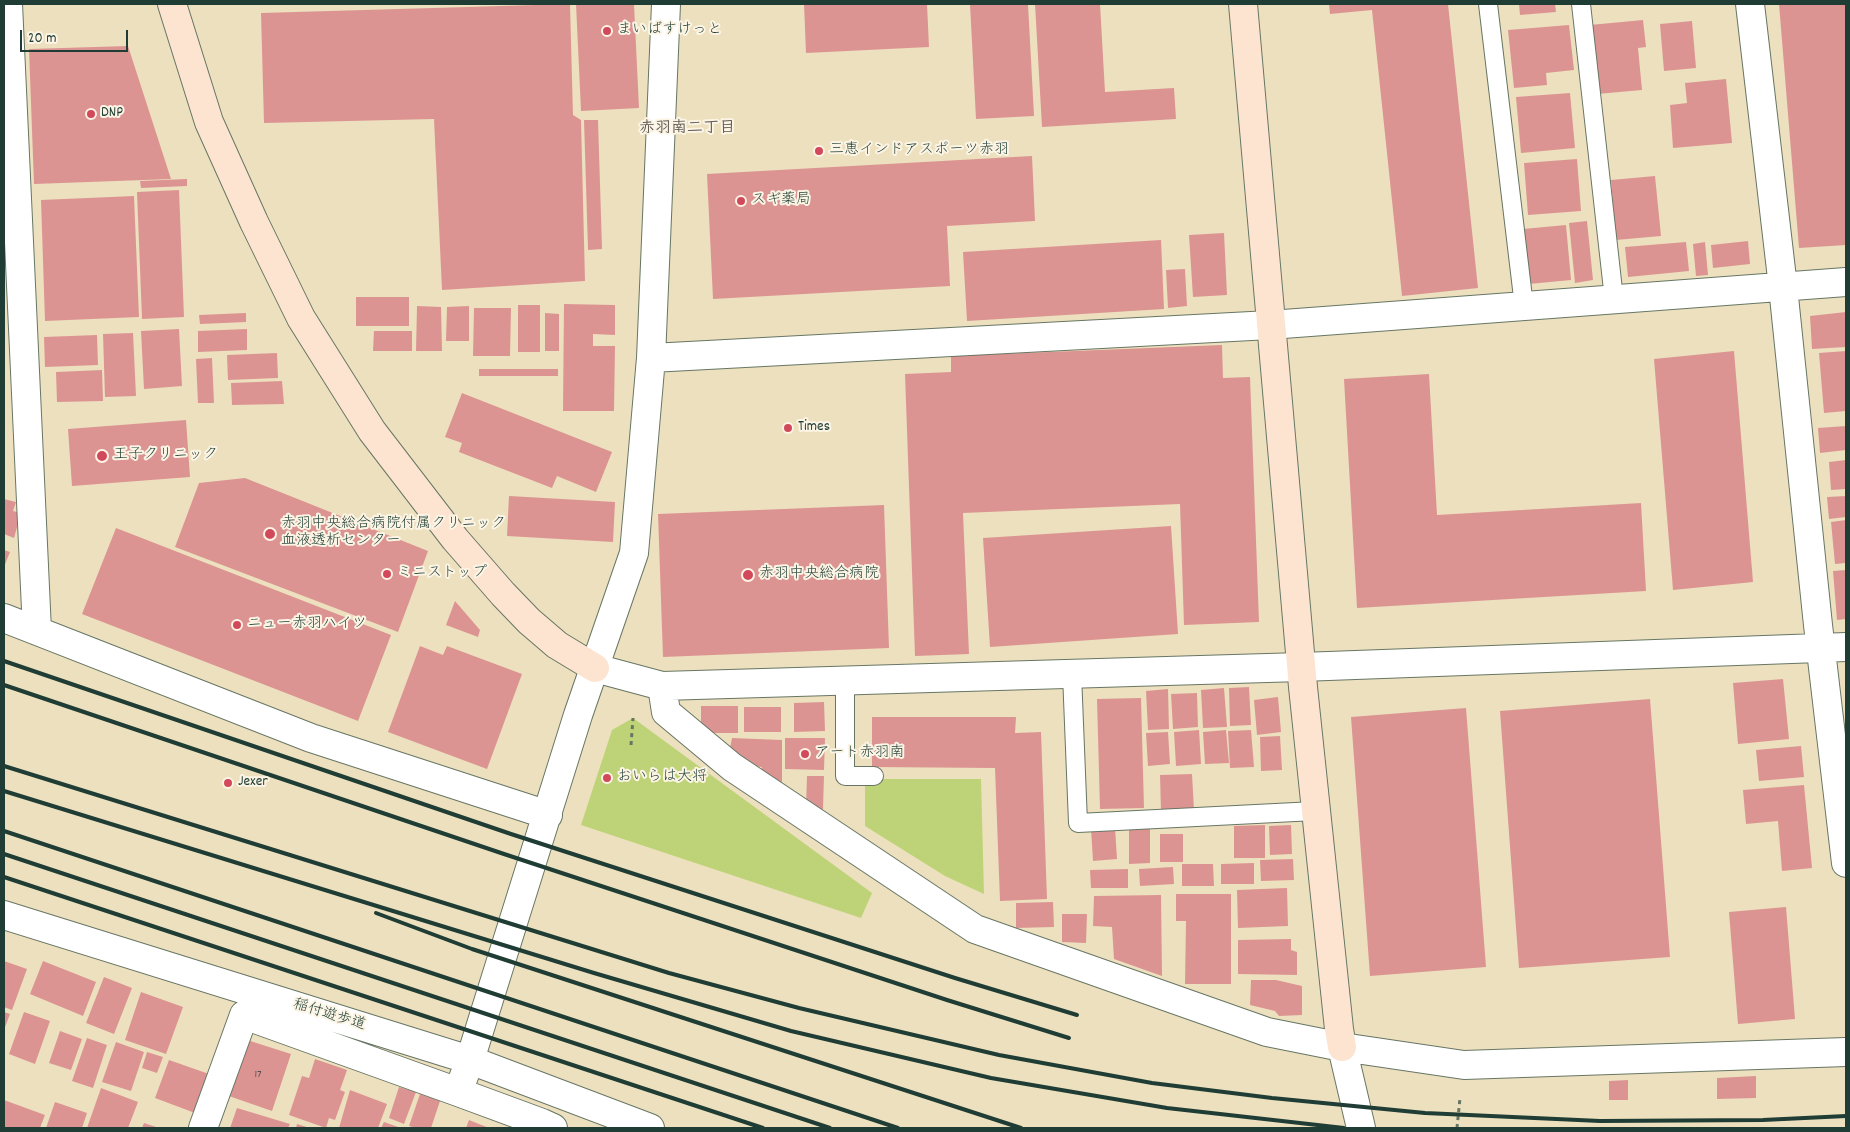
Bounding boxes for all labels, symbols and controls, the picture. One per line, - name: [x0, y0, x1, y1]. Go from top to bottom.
- scale bar: [22, 20, 130, 52]
- place label: まいばすけっと: [617, 22, 722, 40]
- marker: まいばすけっと: [601, 25, 613, 37]
- text: 20 m: [28, 28, 56, 50]
- place label: DNP: [101, 105, 123, 123]
- marker: DNP: [85, 108, 97, 120]
- district label: 赤羽南二丁目: [639, 120, 735, 140]
- place label: 三恵インドアスポーツ赤羽: [829, 142, 1009, 160]
- marker: 三恵インドアスポーツ赤羽: [813, 145, 825, 157]
- place label: スギ薬局: [751, 192, 811, 210]
- marker: スギ薬局: [735, 195, 747, 207]
- place label: Times: [798, 419, 830, 437]
- marker: Times: [782, 422, 794, 434]
- place label: 王子クリニック: [113, 447, 218, 465]
- marker: 王子クリニック: [95, 449, 109, 463]
- place label: 赤羽中央総合病院付属クリニック 血液透析センター: [281, 516, 506, 551]
- marker: 赤羽中央総合病院付属クリニック 血液透析センター: [263, 527, 277, 541]
- place label: ミニストップ: [397, 565, 487, 583]
- place label: 赤羽中央総合病院: [759, 566, 879, 584]
- marker: ミニストップ: [381, 568, 393, 580]
- marker: 赤羽中央総合病院: [741, 568, 755, 582]
- place label: ニュー赤羽ハイツ: [247, 616, 367, 634]
- marker: ニュー赤羽ハイツ: [231, 619, 243, 631]
- place label: アート赤羽南: [815, 745, 904, 763]
- marker: アート赤羽南: [799, 748, 811, 760]
- place label: おいらは大将: [617, 769, 707, 787]
- marker: おいらは大将: [601, 772, 613, 784]
- place label: Jexer: [238, 774, 268, 792]
- marker: Jexer: [222, 777, 234, 789]
- street label: 稲付遊歩道: [291, 996, 367, 1036]
- house number: 17: [254, 1068, 262, 1082]

